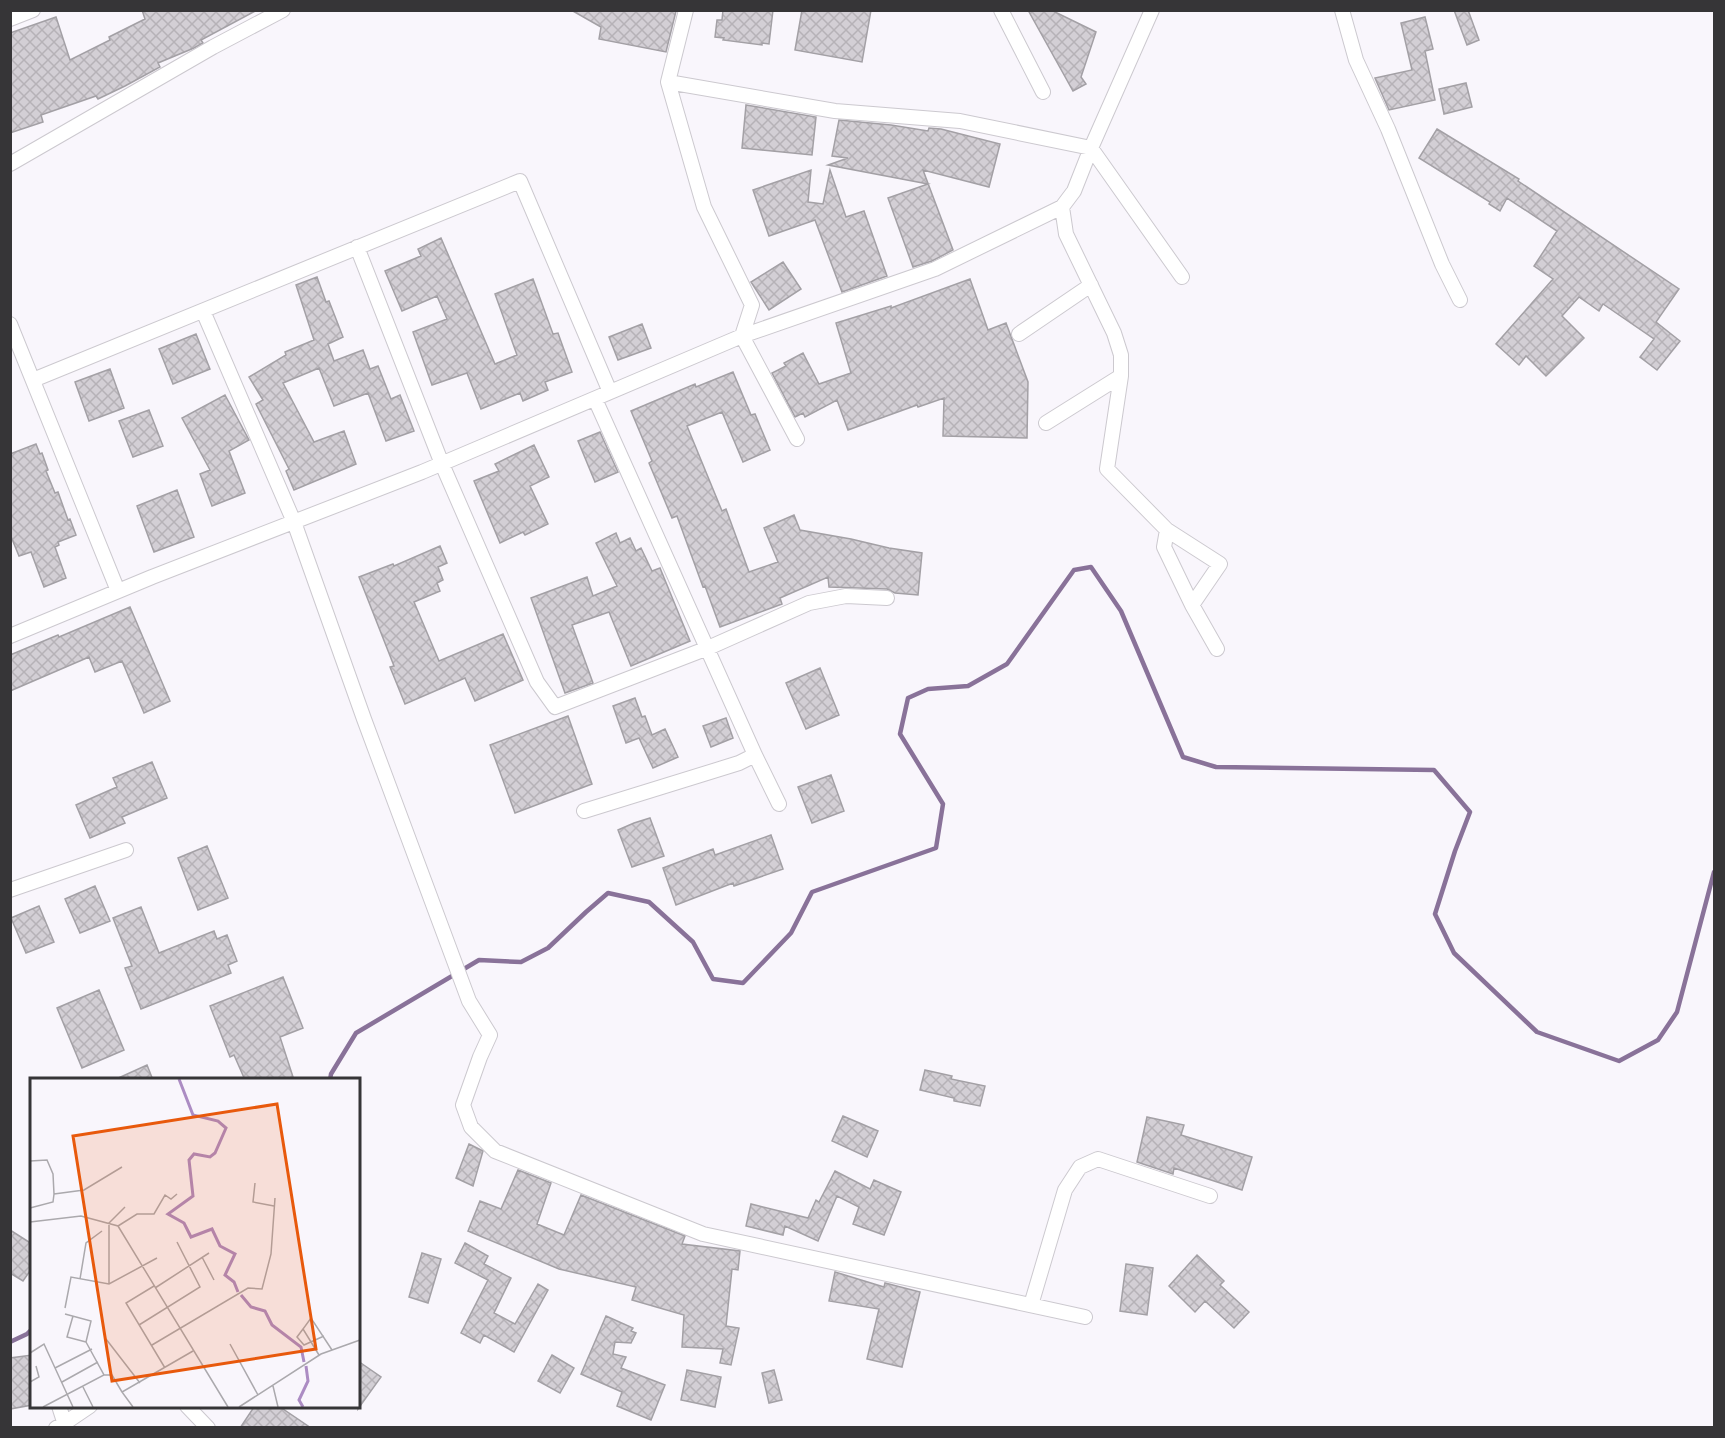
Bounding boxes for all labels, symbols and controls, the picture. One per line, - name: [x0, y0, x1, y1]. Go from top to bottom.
- inset map: [30, 1078, 360, 1408]

